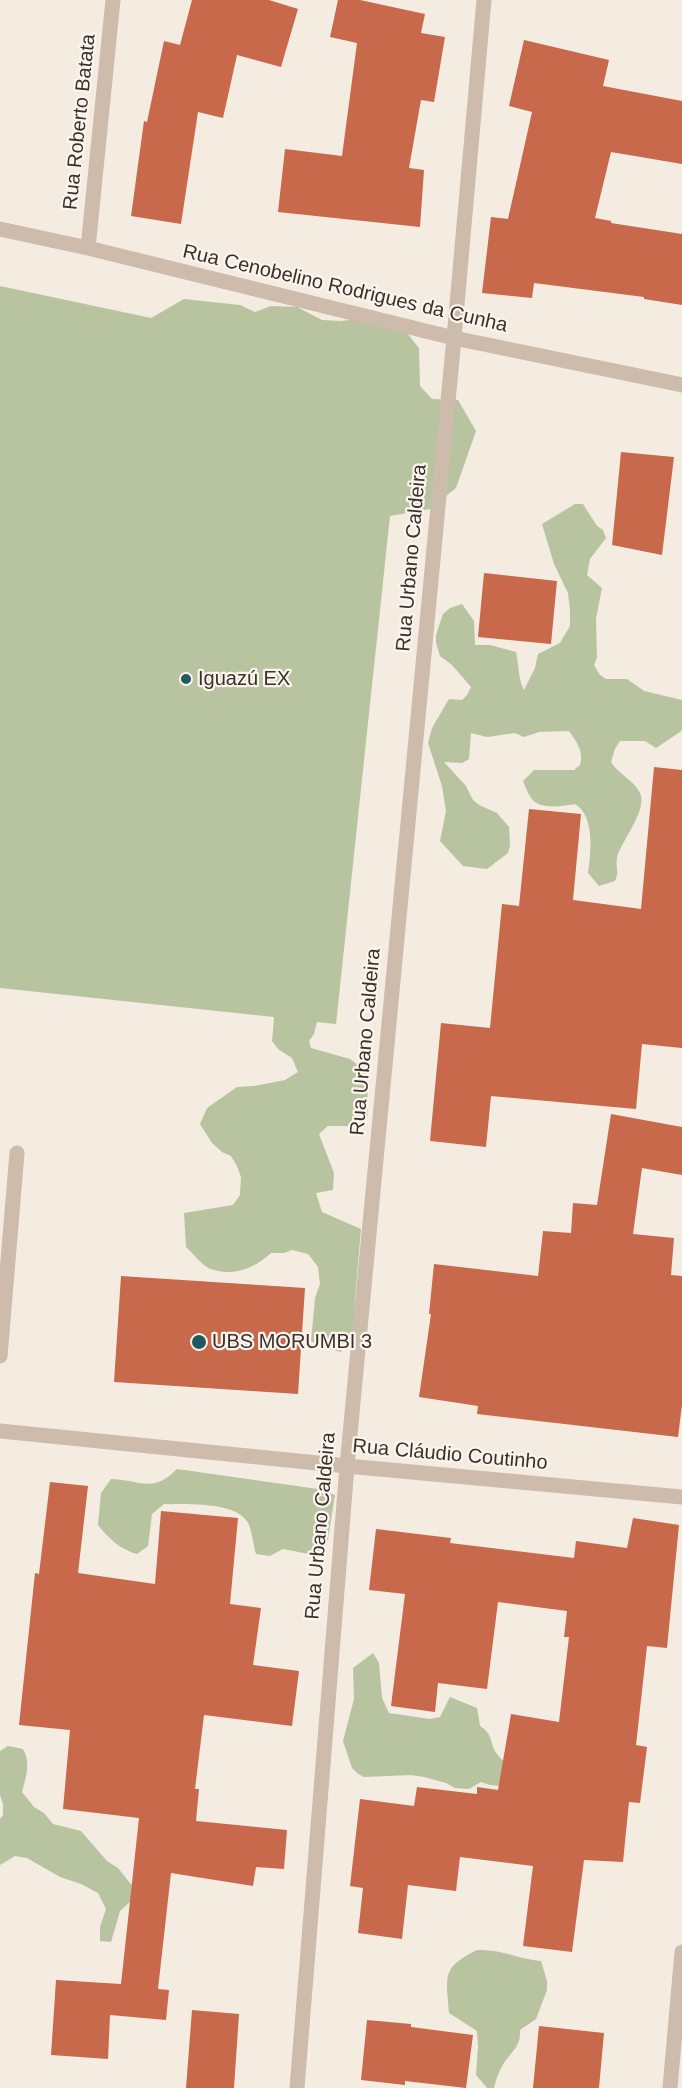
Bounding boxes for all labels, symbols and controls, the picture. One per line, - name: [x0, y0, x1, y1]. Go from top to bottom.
- street label: Rua Roberto Batata: [59, 33, 101, 211]
- street label: Rua Cenobelino Rodrigues da Cunha: [180, 240, 510, 338]
- street label: Rua Urbano Caldeira: [392, 463, 432, 653]
- place label: Iguazú EX: [198, 667, 290, 691]
- marker: Iguazú EX: [179, 672, 193, 686]
- street label: Rua Urbano Caldeira: [346, 947, 386, 1137]
- place label: UBS MORUMBI 3: [212, 1330, 372, 1354]
- marker: UBS MORUMBI 3: [190, 1333, 208, 1351]
- street label: Rua Urbano Caldeira: [301, 1431, 341, 1621]
- street label: Rua Cláudio Coutinho: [351, 1435, 549, 1475]

